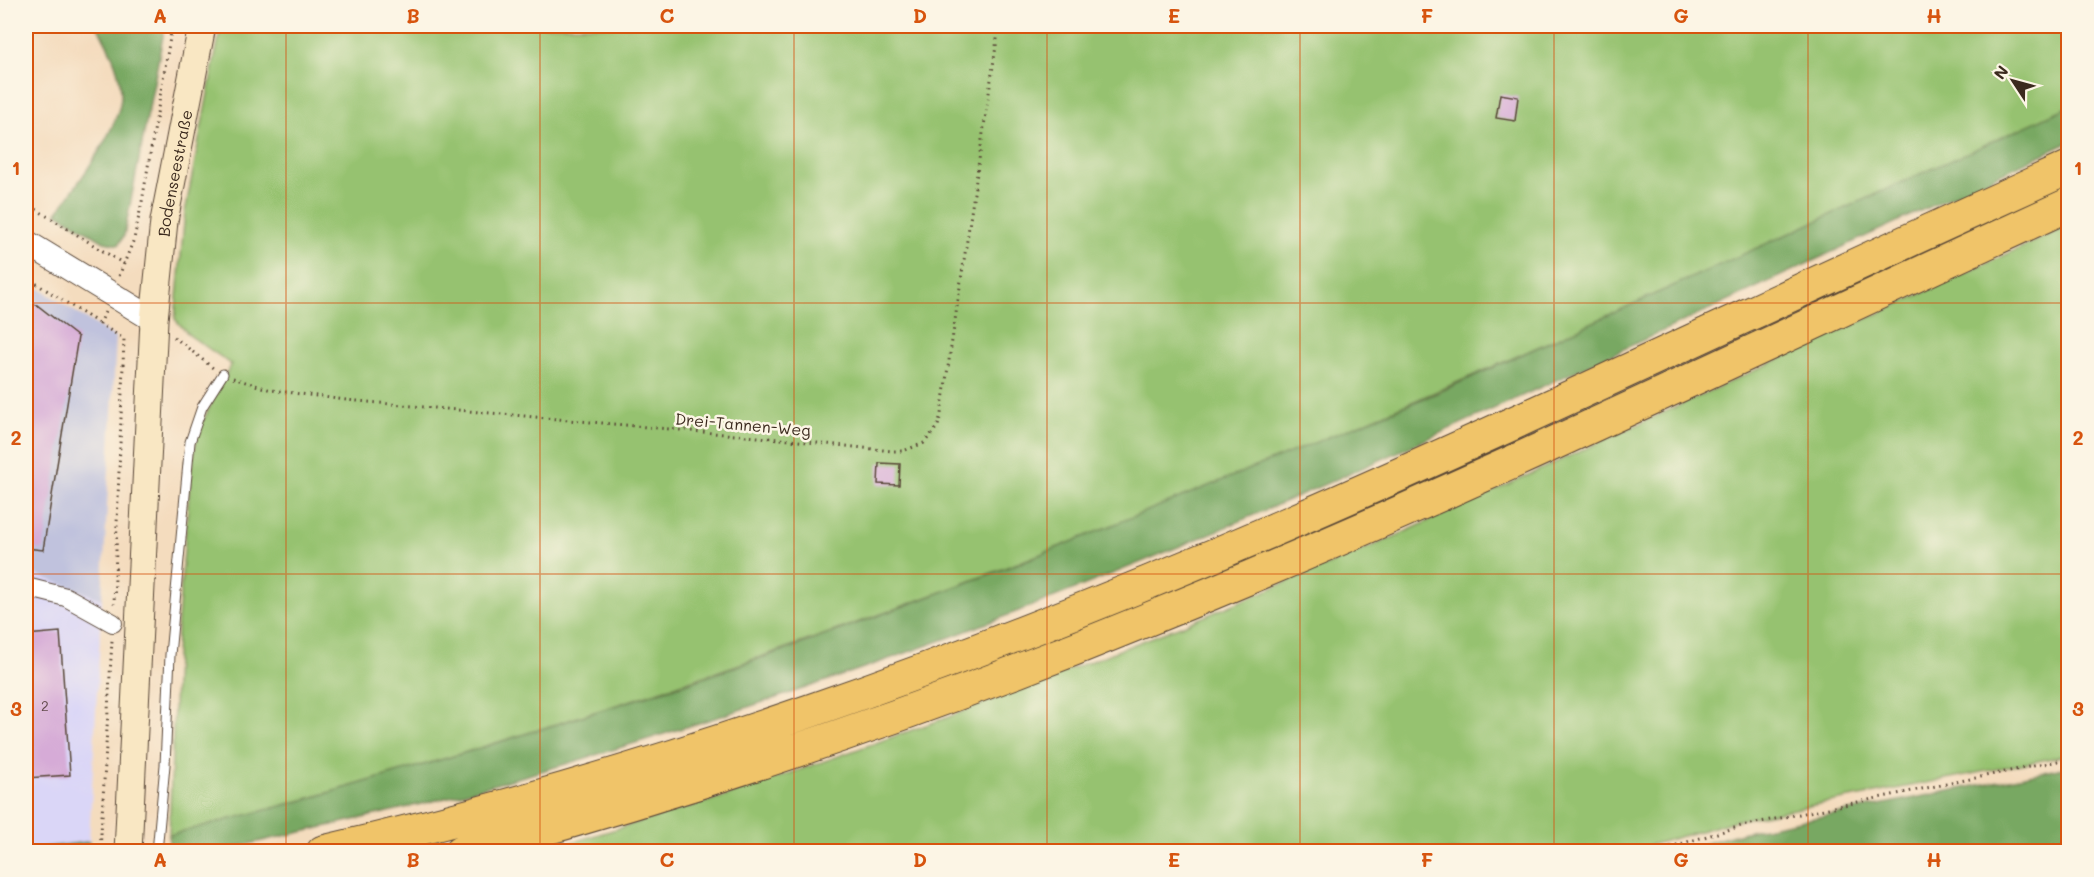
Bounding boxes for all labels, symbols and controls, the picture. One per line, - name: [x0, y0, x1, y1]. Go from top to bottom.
- text: A: [153, 2, 167, 28]
- text: B: [406, 2, 420, 28]
- text: C: [660, 2, 675, 28]
- text: D: [913, 2, 927, 28]
- text: E: [1168, 2, 1180, 28]
- text: F: [1421, 2, 1434, 28]
- text: G: [1673, 2, 1689, 28]
- text: H: [1926, 2, 1942, 28]
- north arrow: [1983, 51, 2043, 111]
- text: N: [1988, 61, 2013, 83]
- street label: Bodenseestraße: [152, 108, 196, 238]
- text: 1: [12, 154, 20, 180]
- text: 1: [2074, 154, 2082, 180]
- street label: Drei-Tannen-Weg: [674, 408, 812, 440]
- text: 2: [10, 424, 22, 450]
- text: 2: [2072, 424, 2084, 450]
- text: 3: [10, 695, 22, 721]
- text: 3: [2072, 695, 2084, 721]
- house number: 2: [41, 696, 49, 715]
- text: A: [153, 846, 167, 872]
- text: B: [406, 846, 420, 872]
- text: C: [660, 846, 675, 872]
- text: D: [913, 846, 927, 872]
- text: E: [1168, 846, 1180, 872]
- text: F: [1421, 846, 1434, 872]
- text: G: [1673, 846, 1689, 872]
- text: H: [1926, 846, 1942, 872]

